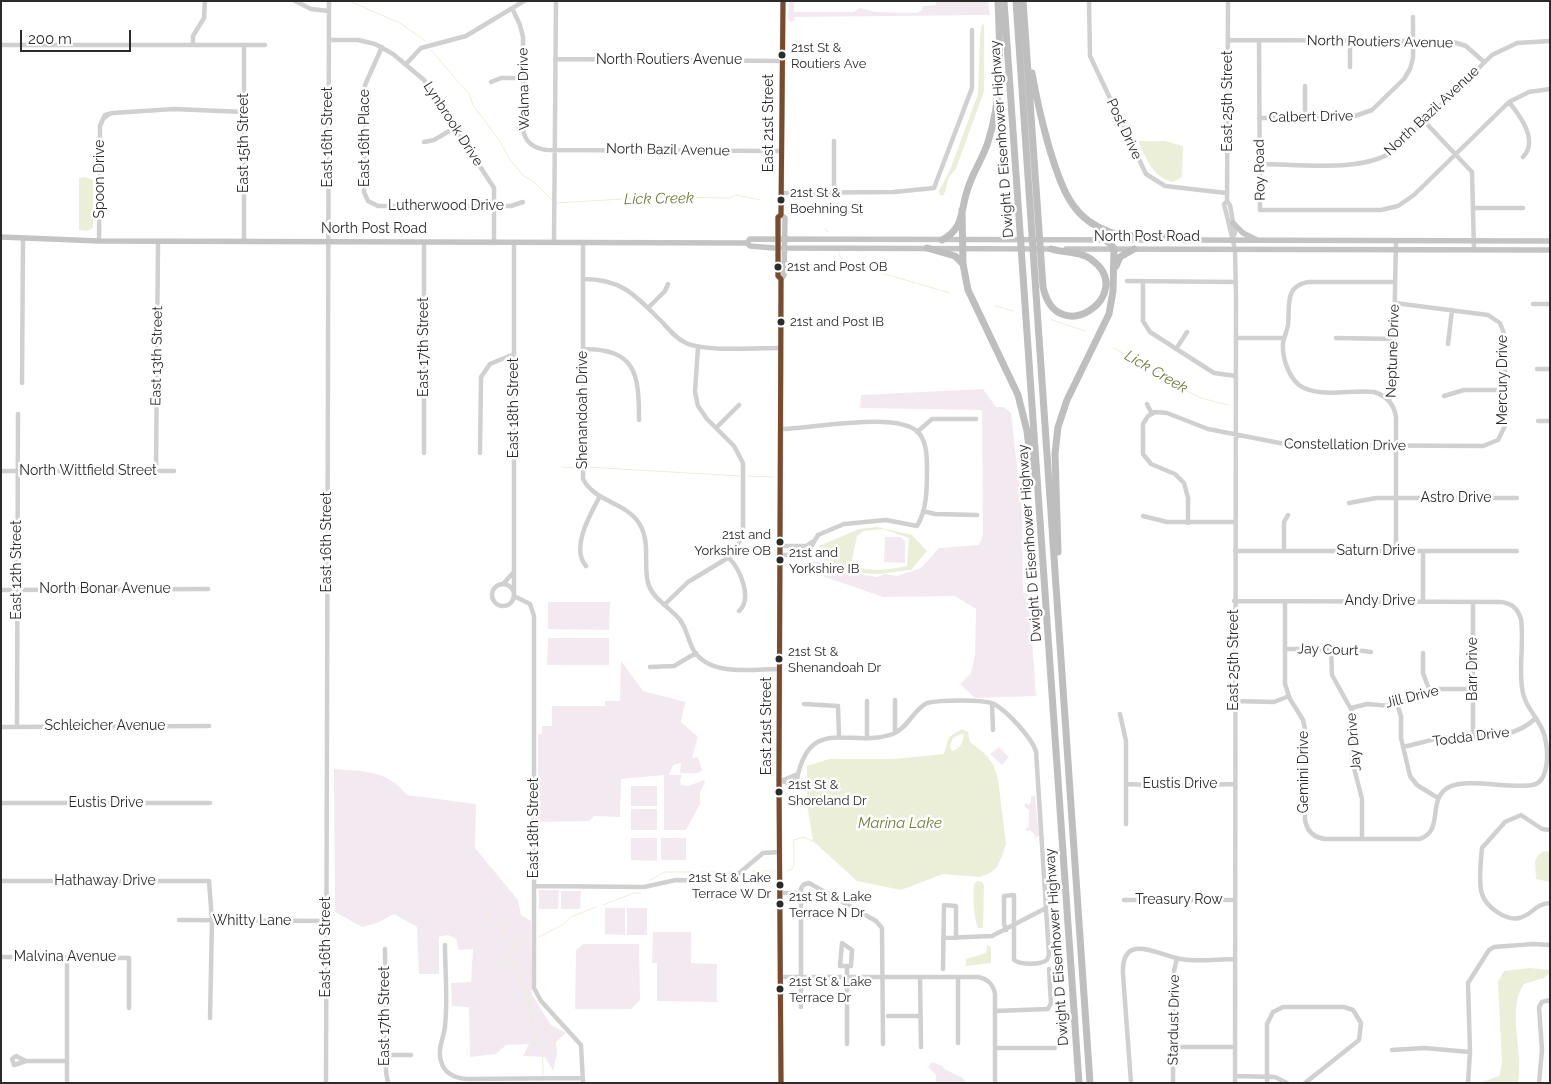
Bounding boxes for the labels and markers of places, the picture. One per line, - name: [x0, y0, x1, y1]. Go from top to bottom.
- place label: 21st St & Routiers Ave: [791, 40, 866, 71]
- marker: 21st St & Routiers Ave: [777, 50, 787, 60]
- place label: 21st St & Boehning St: [790, 185, 863, 216]
- marker: 21st St & Boehning St: [776, 195, 786, 205]
- place label: 21st and Post OB: [787, 259, 887, 275]
- marker: 21st and Post OB: [773, 262, 783, 272]
- place label: 21st and Post IB: [790, 314, 884, 330]
- marker: 21st and Post IB: [776, 317, 786, 327]
- place label: 21st and Yorkshire OB: [694, 527, 771, 558]
- marker: 21st and Yorkshire OB: [775, 537, 785, 547]
- place label: 21st and Yorkshire IB: [789, 545, 859, 576]
- marker: 21st and Yorkshire IB: [775, 555, 785, 565]
- place label: 21st St & Shenandoah Dr: [788, 644, 881, 675]
- marker: 21st St & Shenandoah Dr: [774, 654, 784, 664]
- place label: 21st St & Shoreland Dr: [788, 777, 867, 808]
- marker: 21st St & Shoreland Dr: [774, 787, 784, 797]
- place label: 21st St & Lake Terrace W Dr: [688, 870, 771, 901]
- marker: 21st St & Lake Terrace W Dr: [775, 880, 785, 890]
- place label: 21st St & Lake Terrace N Dr: [789, 889, 872, 920]
- marker: 21st St & Lake Terrace N Dr: [775, 899, 785, 909]
- place label: 21st St & Lake Terrace Dr: [789, 974, 872, 1005]
- marker: 21st St & Lake Terrace Dr: [775, 984, 785, 994]

